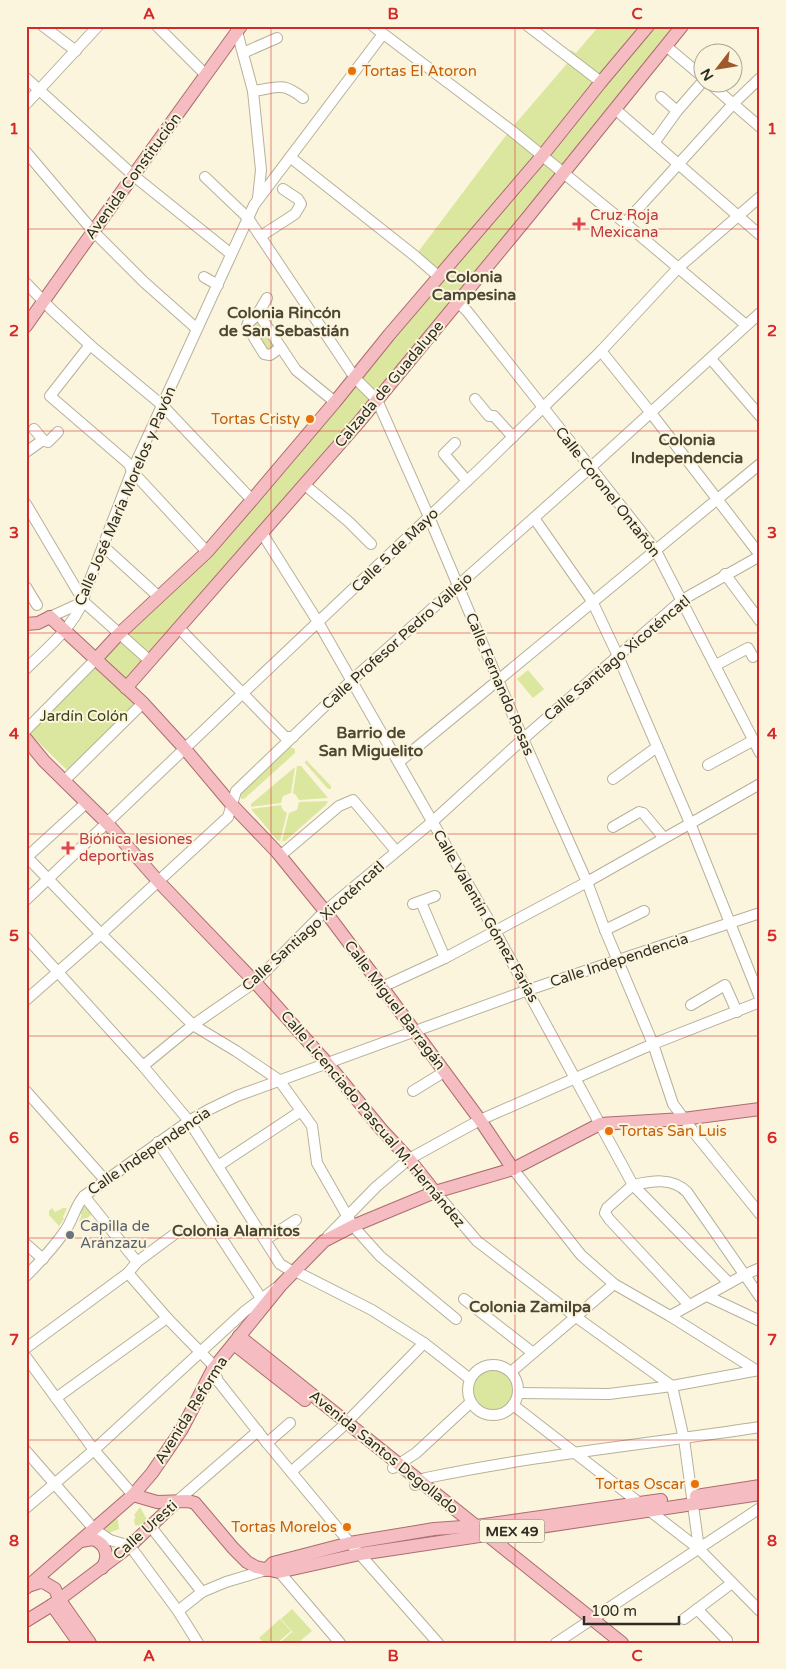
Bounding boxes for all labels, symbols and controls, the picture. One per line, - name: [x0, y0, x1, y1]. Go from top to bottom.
- text: A: [143, 4, 155, 24]
- text: B: [387, 4, 399, 24]
- text: C: [631, 4, 643, 24]
- north arrow: [694, 42, 744, 92]
- place label: Tortas El Atoron: [362, 62, 477, 80]
- marker: Tortas El Atoron: [346, 65, 358, 77]
- text: N: [697, 65, 717, 84]
- street label: Avenida Constitución: [81, 109, 185, 243]
- text: 1: [9, 119, 19, 139]
- text: 1: [767, 119, 777, 139]
- place label: Cruz Roja Mexicana: [590, 206, 659, 241]
- marker: Cruz Roja Mexicana: [572, 217, 586, 231]
- district label: Colonia Campesina: [432, 267, 516, 305]
- district label: Colonia Rincón de San Sebastián: [219, 303, 349, 341]
- street label: Calzada de Guadalupe: [331, 317, 447, 451]
- text: 2: [9, 321, 19, 341]
- text: 2: [767, 321, 777, 341]
- street label: Calle José María Morelos y Pavón: [70, 384, 180, 608]
- place label: Tortas Cristy: [211, 410, 300, 428]
- marker: Tortas Cristy: [304, 413, 316, 425]
- street label: Calle Coronel Ontañón: [552, 423, 664, 561]
- district label: Colonia Independencia: [631, 430, 743, 468]
- street label: Calle 5 de Mayo: [348, 504, 442, 596]
- text: 3: [9, 523, 19, 543]
- text: 3: [767, 523, 777, 543]
- street label: Calle Profesor Pedro Vallejo: [318, 569, 476, 713]
- street label: Calle Santiago Xicoténcatl: [540, 591, 694, 725]
- street label: Calle Fernando Rosas: [462, 610, 538, 758]
- park label: Jardín Colón: [40, 707, 128, 725]
- district label: Barrio de San Miguelito: [319, 723, 424, 761]
- text: 4: [9, 724, 19, 744]
- text: 4: [767, 724, 777, 744]
- street label: Calle Valentín Gómez Farías: [429, 827, 543, 1005]
- place label: Biónica lesiones deportivas: [79, 830, 192, 865]
- marker: Biónica lesiones deportivas: [61, 841, 75, 855]
- street label: Calle Santiago Xicoténcatl: [238, 857, 388, 995]
- text: 5: [9, 926, 19, 946]
- text: 5: [767, 926, 777, 946]
- street label: Calle Independencia: [548, 929, 690, 991]
- street label: Calle Miguel Barragán: [340, 937, 450, 1073]
- street label: Calle Licenciado Pascual M. Hernández: [277, 1007, 469, 1231]
- street label: Calle Independencia: [84, 1103, 214, 1199]
- place label: Tortas San Luis: [619, 1122, 727, 1140]
- marker: Tortas San Luis: [603, 1125, 615, 1137]
- text: 6: [9, 1128, 19, 1148]
- text: 6: [767, 1128, 777, 1148]
- place label: Capilla de Aránzazu: [80, 1217, 150, 1252]
- district label: Colonia Alamitos: [172, 1221, 300, 1241]
- marker: Capilla de Aránzazu: [64, 1229, 76, 1241]
- district label: Colonia Zamilpa: [469, 1297, 591, 1317]
- text: 7: [9, 1330, 19, 1350]
- text: 7: [767, 1330, 777, 1350]
- street label: Avenida Reforma: [151, 1353, 231, 1467]
- street label: Avenida Santos Degollado: [306, 1386, 462, 1518]
- place label: Tortas Oscar: [595, 1475, 685, 1493]
- marker: Tortas Oscar: [689, 1478, 701, 1490]
- street label: Calle Uresti: [109, 1496, 181, 1564]
- place label: Tortas Morelos: [231, 1518, 337, 1536]
- road number: MEX 49: [480, 1520, 544, 1542]
- marker: Tortas Morelos: [341, 1521, 353, 1533]
- text: 8: [9, 1531, 19, 1551]
- text: 8: [767, 1531, 777, 1551]
- scale bar: [584, 1594, 678, 1626]
- text: 100 m: [591, 1602, 637, 1620]
- text: A: [143, 1646, 155, 1666]
- text: B: [387, 1646, 399, 1666]
- text: C: [631, 1646, 643, 1666]

